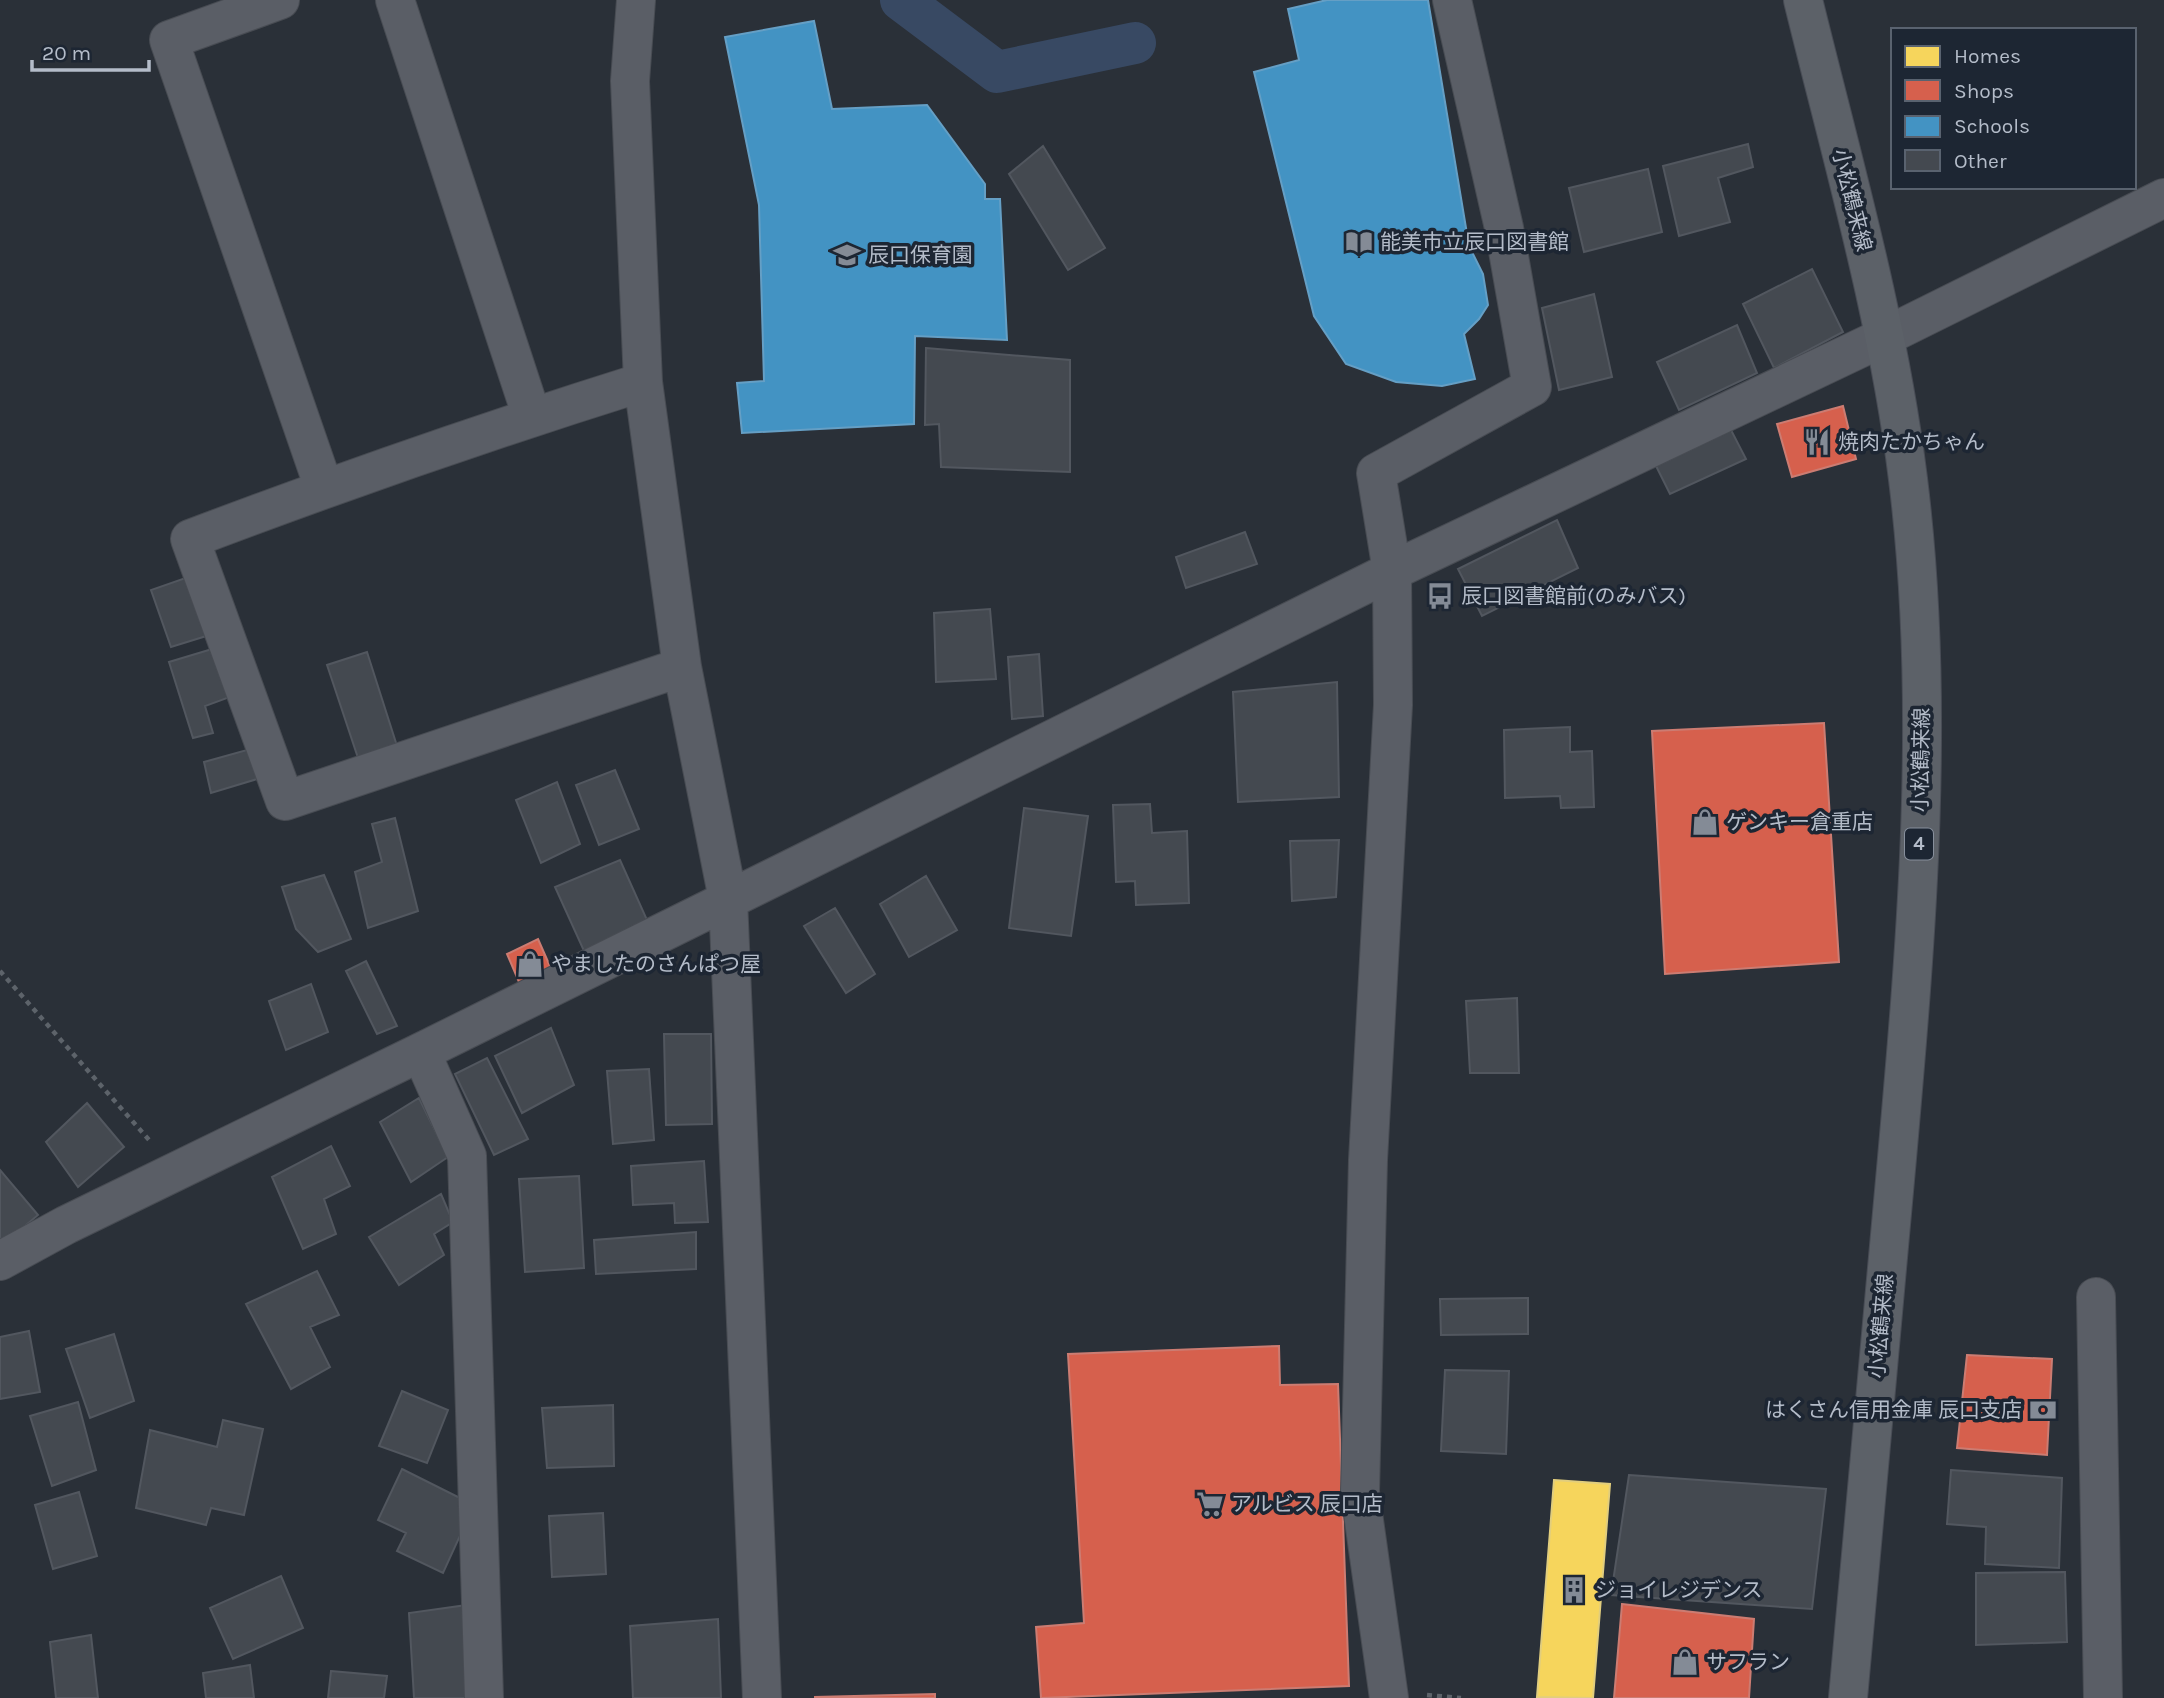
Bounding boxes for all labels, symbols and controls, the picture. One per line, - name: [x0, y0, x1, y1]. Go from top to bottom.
- scale bar: [32, 28, 149, 72]
- legend: [1891, 28, 2136, 189]
- text: 20 m: [42, 41, 91, 65]
- text: Homes: [1954, 44, 2021, 68]
- text: Shops: [1954, 79, 2014, 103]
- text: Schools: [1954, 114, 2030, 138]
- street label: 小松鶴来線: [1828, 146, 1876, 254]
- text: Other: [1954, 149, 2007, 173]
- library icon: 能美市立辰口図書館: [1344, 227, 1374, 257]
- place label: 能美市立辰口図書館: [1380, 230, 1569, 254]
- school or university icon: 辰口保育園: [832, 240, 862, 270]
- place label: 辰口保育園: [868, 243, 973, 267]
- restaurant icon: 焼肉たかちゃん: [1802, 427, 1832, 457]
- place label: 焼肉たかちゃん: [1838, 430, 1985, 454]
- bus stop icon: 辰口図書館前(のみバス): [1425, 581, 1455, 611]
- place label: 辰口図書館前(のみバス): [1461, 584, 1686, 608]
- street label: 小松鶴来線: [1908, 707, 1934, 813]
- shop icon: ゲンキー倉重店: [1690, 807, 1720, 837]
- place label: ゲンキー倉重店: [1726, 810, 1873, 834]
- road number: 4: [1905, 828, 1933, 860]
- shop icon: やましたのさんぱつ屋: [515, 949, 545, 979]
- place label: やましたのさんぱつ屋: [551, 952, 761, 976]
- street label: 小松鶴来線: [1864, 1273, 1898, 1379]
- bank icon: はくさん信用金庫 辰口支店: [2028, 1395, 2058, 1425]
- place label: はくさん信用金庫 辰口支店: [1765, 1398, 2022, 1422]
- supermarket icon: アルビス 辰口店: [1195, 1489, 1225, 1519]
- place label: アルビス 辰口店: [1231, 1492, 1383, 1516]
- building icon: ジョイレジデンス: [1559, 1575, 1589, 1605]
- place label: ジョイレジデンス: [1595, 1578, 1763, 1602]
- shop icon: サフラン: [1670, 1647, 1700, 1677]
- place label: サフラン: [1706, 1650, 1790, 1674]

